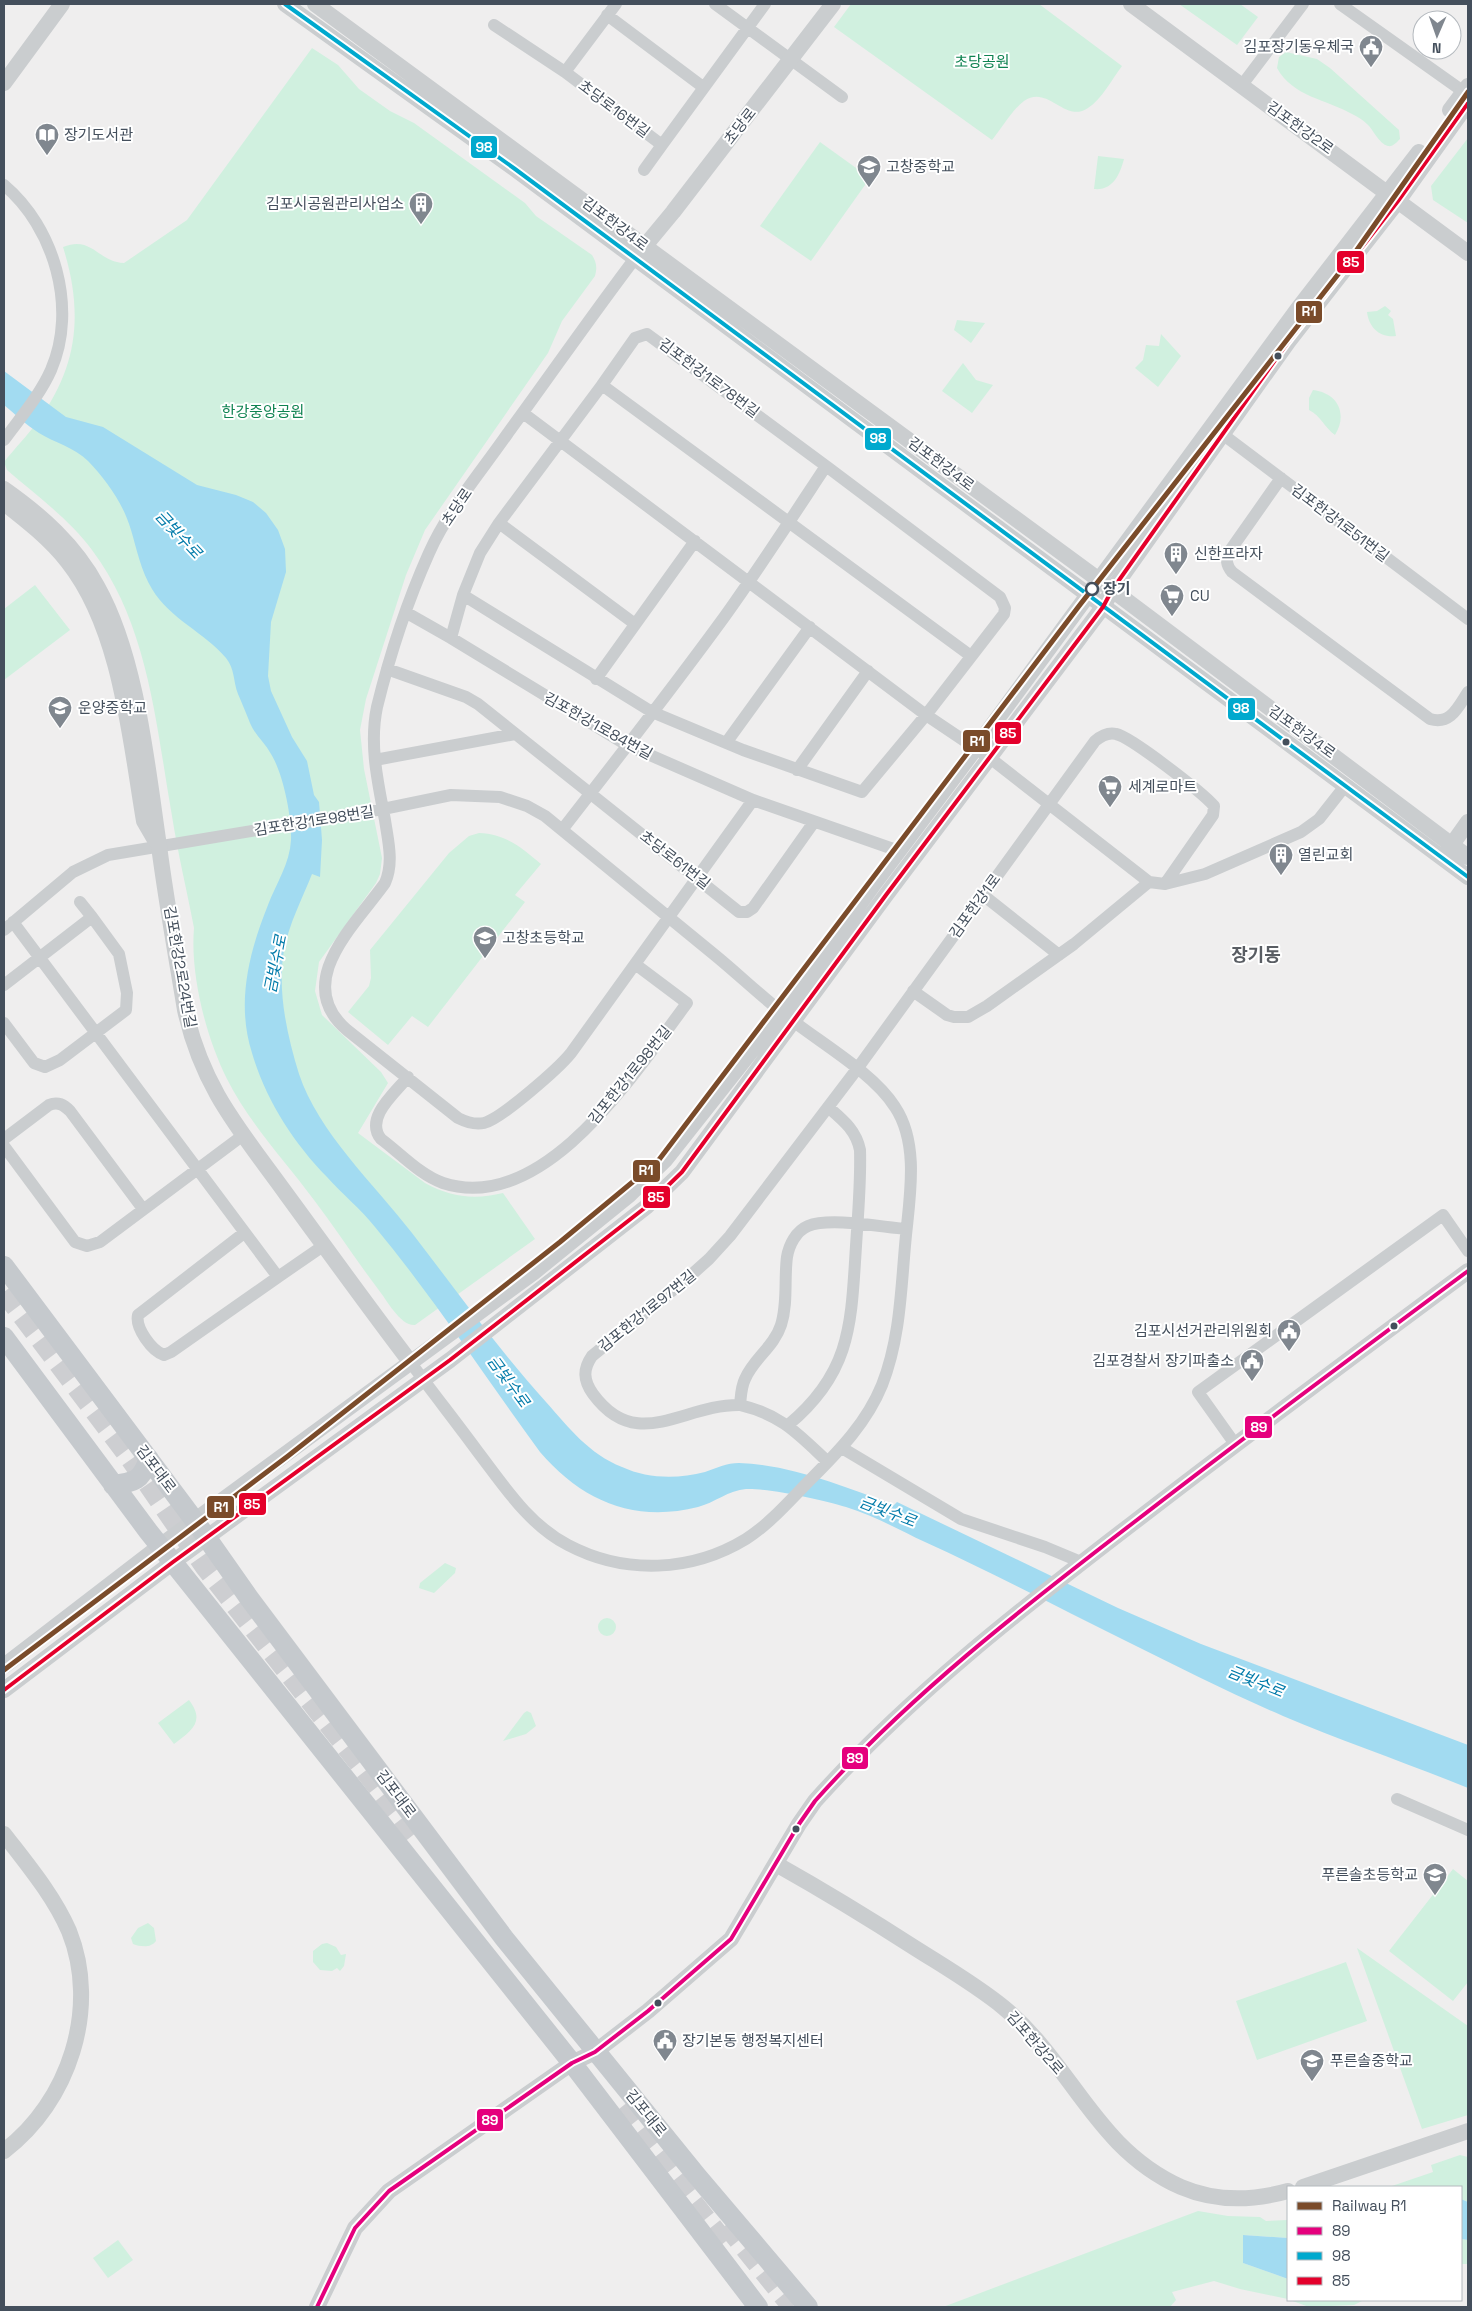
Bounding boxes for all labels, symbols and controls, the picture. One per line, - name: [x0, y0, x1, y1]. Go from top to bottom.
- north arrow: [1412, 10, 1462, 60]
- public building icon: 김포장기동우체국: [1358, 34, 1384, 68]
- place label: 김포장기동우체국: [1244, 37, 1354, 56]
- text: N: [1432, 39, 1442, 57]
- park label: 초당공원: [954, 52, 1010, 71]
- street label: 초당로16번길: [575, 76, 654, 142]
- street label: 김포한강2로: [1263, 97, 1337, 158]
- street label: 초당로: [719, 104, 760, 148]
- library icon: 장기도서관: [34, 122, 60, 156]
- place label: 장기도서관: [64, 125, 133, 144]
- line badge: 98: [470, 135, 498, 159]
- text: 98: [475, 138, 493, 156]
- school or university icon: 고창중학교: [856, 154, 882, 188]
- place label: 고창중학교: [886, 157, 955, 176]
- building icon: 김포시공원관리사업소: [408, 191, 434, 225]
- street label: 김포한강4로: [578, 192, 652, 255]
- place label: 김포시공원관리사업소: [266, 194, 404, 213]
- line badge: 85: [1336, 250, 1365, 274]
- text: 85: [1343, 253, 1359, 271]
- line badge: R1: [1295, 300, 1323, 324]
- text: R1: [1301, 302, 1317, 320]
- street label: 김포한강1로78번길: [655, 334, 763, 421]
- unlabelled marker: [1273, 351, 1283, 361]
- park label: 한강중앙공원: [222, 402, 304, 421]
- line badge: 98: [864, 427, 892, 451]
- text: 98: [869, 429, 887, 447]
- street label: 김포한강4로: [904, 432, 978, 495]
- street label: 김포한강1로51번길: [1287, 480, 1393, 566]
- street label: 초당로: [437, 484, 476, 529]
- water label: 금빛수로: [151, 506, 207, 564]
- building icon: 신한프라자: [1163, 541, 1189, 575]
- place label: 신한프라자: [1194, 544, 1263, 563]
- place label: 장기: [1103, 579, 1131, 598]
- marker: 장기: [1085, 582, 1099, 596]
- supermarket icon: CU: [1159, 583, 1185, 617]
- place label: CU: [1190, 586, 1210, 605]
- street label: 김포한강1로84번길: [540, 688, 656, 763]
- school or university icon: 운양중학교: [47, 695, 73, 729]
- line badge: 98: [1227, 697, 1256, 721]
- place label: 운양중학교: [78, 698, 147, 717]
- text: 98: [1232, 699, 1250, 717]
- street label: 김포한강4로: [1265, 701, 1340, 762]
- line badge: 85: [994, 721, 1022, 745]
- text: 85: [1000, 724, 1016, 742]
- line badge: R1: [962, 729, 991, 753]
- text: R1: [969, 732, 985, 750]
- unlabelled marker: [1281, 737, 1291, 747]
- supermarket icon: 세계로마트: [1097, 774, 1123, 808]
- place label: 세계로마트: [1128, 777, 1197, 796]
- street label: 김포한강1로98번길: [252, 802, 375, 839]
- street label: 초당로61번길: [636, 826, 714, 893]
- building icon: 열린교회: [1268, 842, 1294, 876]
- place label: 열린교회: [1298, 845, 1353, 864]
- street label: 김포한강1로: [945, 870, 1004, 942]
- street label: 김포한강2로24번길: [160, 904, 201, 1029]
- school or university icon: 고창초등학교: [472, 925, 498, 959]
- place label: 고창초등학교: [502, 928, 585, 947]
- water label: 금빛수로: [260, 932, 292, 995]
- district label: 장기동: [1231, 943, 1281, 966]
- street label: 김포한강1로98번길: [584, 1022, 675, 1128]
- line badge: R1: [632, 1159, 661, 1183]
- text: R1: [638, 1161, 654, 1179]
- line badge: 85: [642, 1185, 671, 1209]
- text: 85: [648, 1188, 664, 1206]
- street label: 김포한강1로97번길: [594, 1265, 699, 1356]
- public building icon: 김포시선거관리위원회: [1276, 1318, 1302, 1352]
- place label: 김포시선거관리위원회: [1134, 1321, 1272, 1340]
- unlabelled marker: [1389, 1321, 1399, 1331]
- public building icon: 김포경찰서 장기파출소: [1239, 1348, 1265, 1382]
- water label: 금빛수로: [483, 1351, 535, 1412]
- place label: 김포경찰서 장기파출소: [1092, 1351, 1234, 1370]
- line badge: 89: [1244, 1415, 1273, 1439]
- text: 89: [1250, 1418, 1268, 1436]
- street label: 김포대로: [132, 1441, 181, 1496]
- water label: 금빛수로: [857, 1491, 920, 1532]
- line badge: 85: [238, 1492, 267, 1516]
- line badge: R1: [206, 1495, 235, 1519]
- text: 85: [244, 1495, 260, 1513]
- text: R1: [213, 1498, 229, 1516]
- water label: 금빛수로: [1225, 1661, 1288, 1703]
- line badge: 89: [841, 1746, 869, 1770]
- text: 89: [846, 1749, 864, 1767]
- street label: 김포대로: [372, 1766, 421, 1821]
- unlabelled marker: [791, 1824, 801, 1834]
- school or university icon: 푸른솔초등학교: [1422, 1862, 1448, 1896]
- place label: 푸른솔초등학교: [1321, 1865, 1418, 1884]
- unlabelled marker: [653, 1998, 663, 2008]
- street label: 김포한강2로: [1003, 2007, 1068, 2078]
- public building icon: 장기본동 행정복지센터: [652, 2028, 678, 2062]
- place label: 장기본동 행정복지센터: [682, 2031, 824, 2050]
- school or university icon: 푸른솔중학교: [1299, 2048, 1325, 2082]
- place label: 푸른솔중학교: [1330, 2051, 1413, 2070]
- street label: 김포대로: [622, 2085, 671, 2140]
- line badge: 89: [476, 2108, 504, 2132]
- text: 89: [481, 2111, 499, 2129]
- legend: [1287, 2186, 1462, 2301]
- text: Railway R1: [1332, 2196, 1407, 2215]
- text: 89: [1332, 2221, 1351, 2240]
- text: 98: [1332, 2246, 1351, 2265]
- text: 85: [1332, 2271, 1350, 2290]

